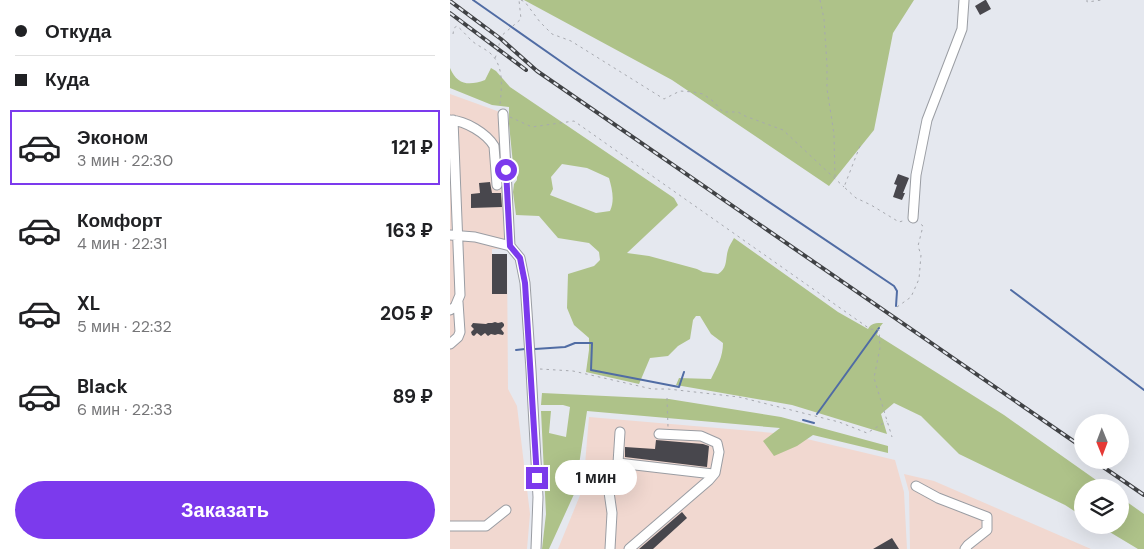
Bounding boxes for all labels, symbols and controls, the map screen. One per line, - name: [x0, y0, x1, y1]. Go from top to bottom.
- text: Откуда: [45, 19, 111, 44]
- text: Куда: [45, 67, 89, 92]
- icon: car: [17, 125, 62, 170]
- text: Эконом: [77, 125, 148, 150]
- text: 121 ₽: [391, 135, 433, 160]
- text: 3 мин · 22:30: [77, 150, 173, 171]
- route start: [495, 159, 517, 181]
- icon: car: [17, 208, 62, 253]
- text: Комфорт: [77, 208, 162, 233]
- text: 163 ₽: [386, 218, 433, 243]
- text: 4 мин · 22:31: [77, 233, 167, 254]
- icon: car: [17, 291, 62, 336]
- text: XL: [77, 291, 100, 316]
- text: 205 ₽: [380, 301, 433, 326]
- text: 5 мин · 22:32: [77, 316, 172, 337]
- icon: car: [17, 374, 62, 419]
- text: Black: [77, 374, 128, 399]
- text: 89 ₽: [392, 384, 433, 409]
- text: 6 мин · 22:33: [77, 399, 172, 420]
- north arrow: [1074, 414, 1129, 469]
- map controls: [1074, 414, 1129, 534]
- callout: 1 мин: [554, 460, 637, 496]
- route end: [526, 467, 548, 489]
- text: 1 мин: [576, 467, 616, 488]
- button: layers: [1074, 479, 1129, 534]
- button: Заказать: [15, 481, 435, 539]

